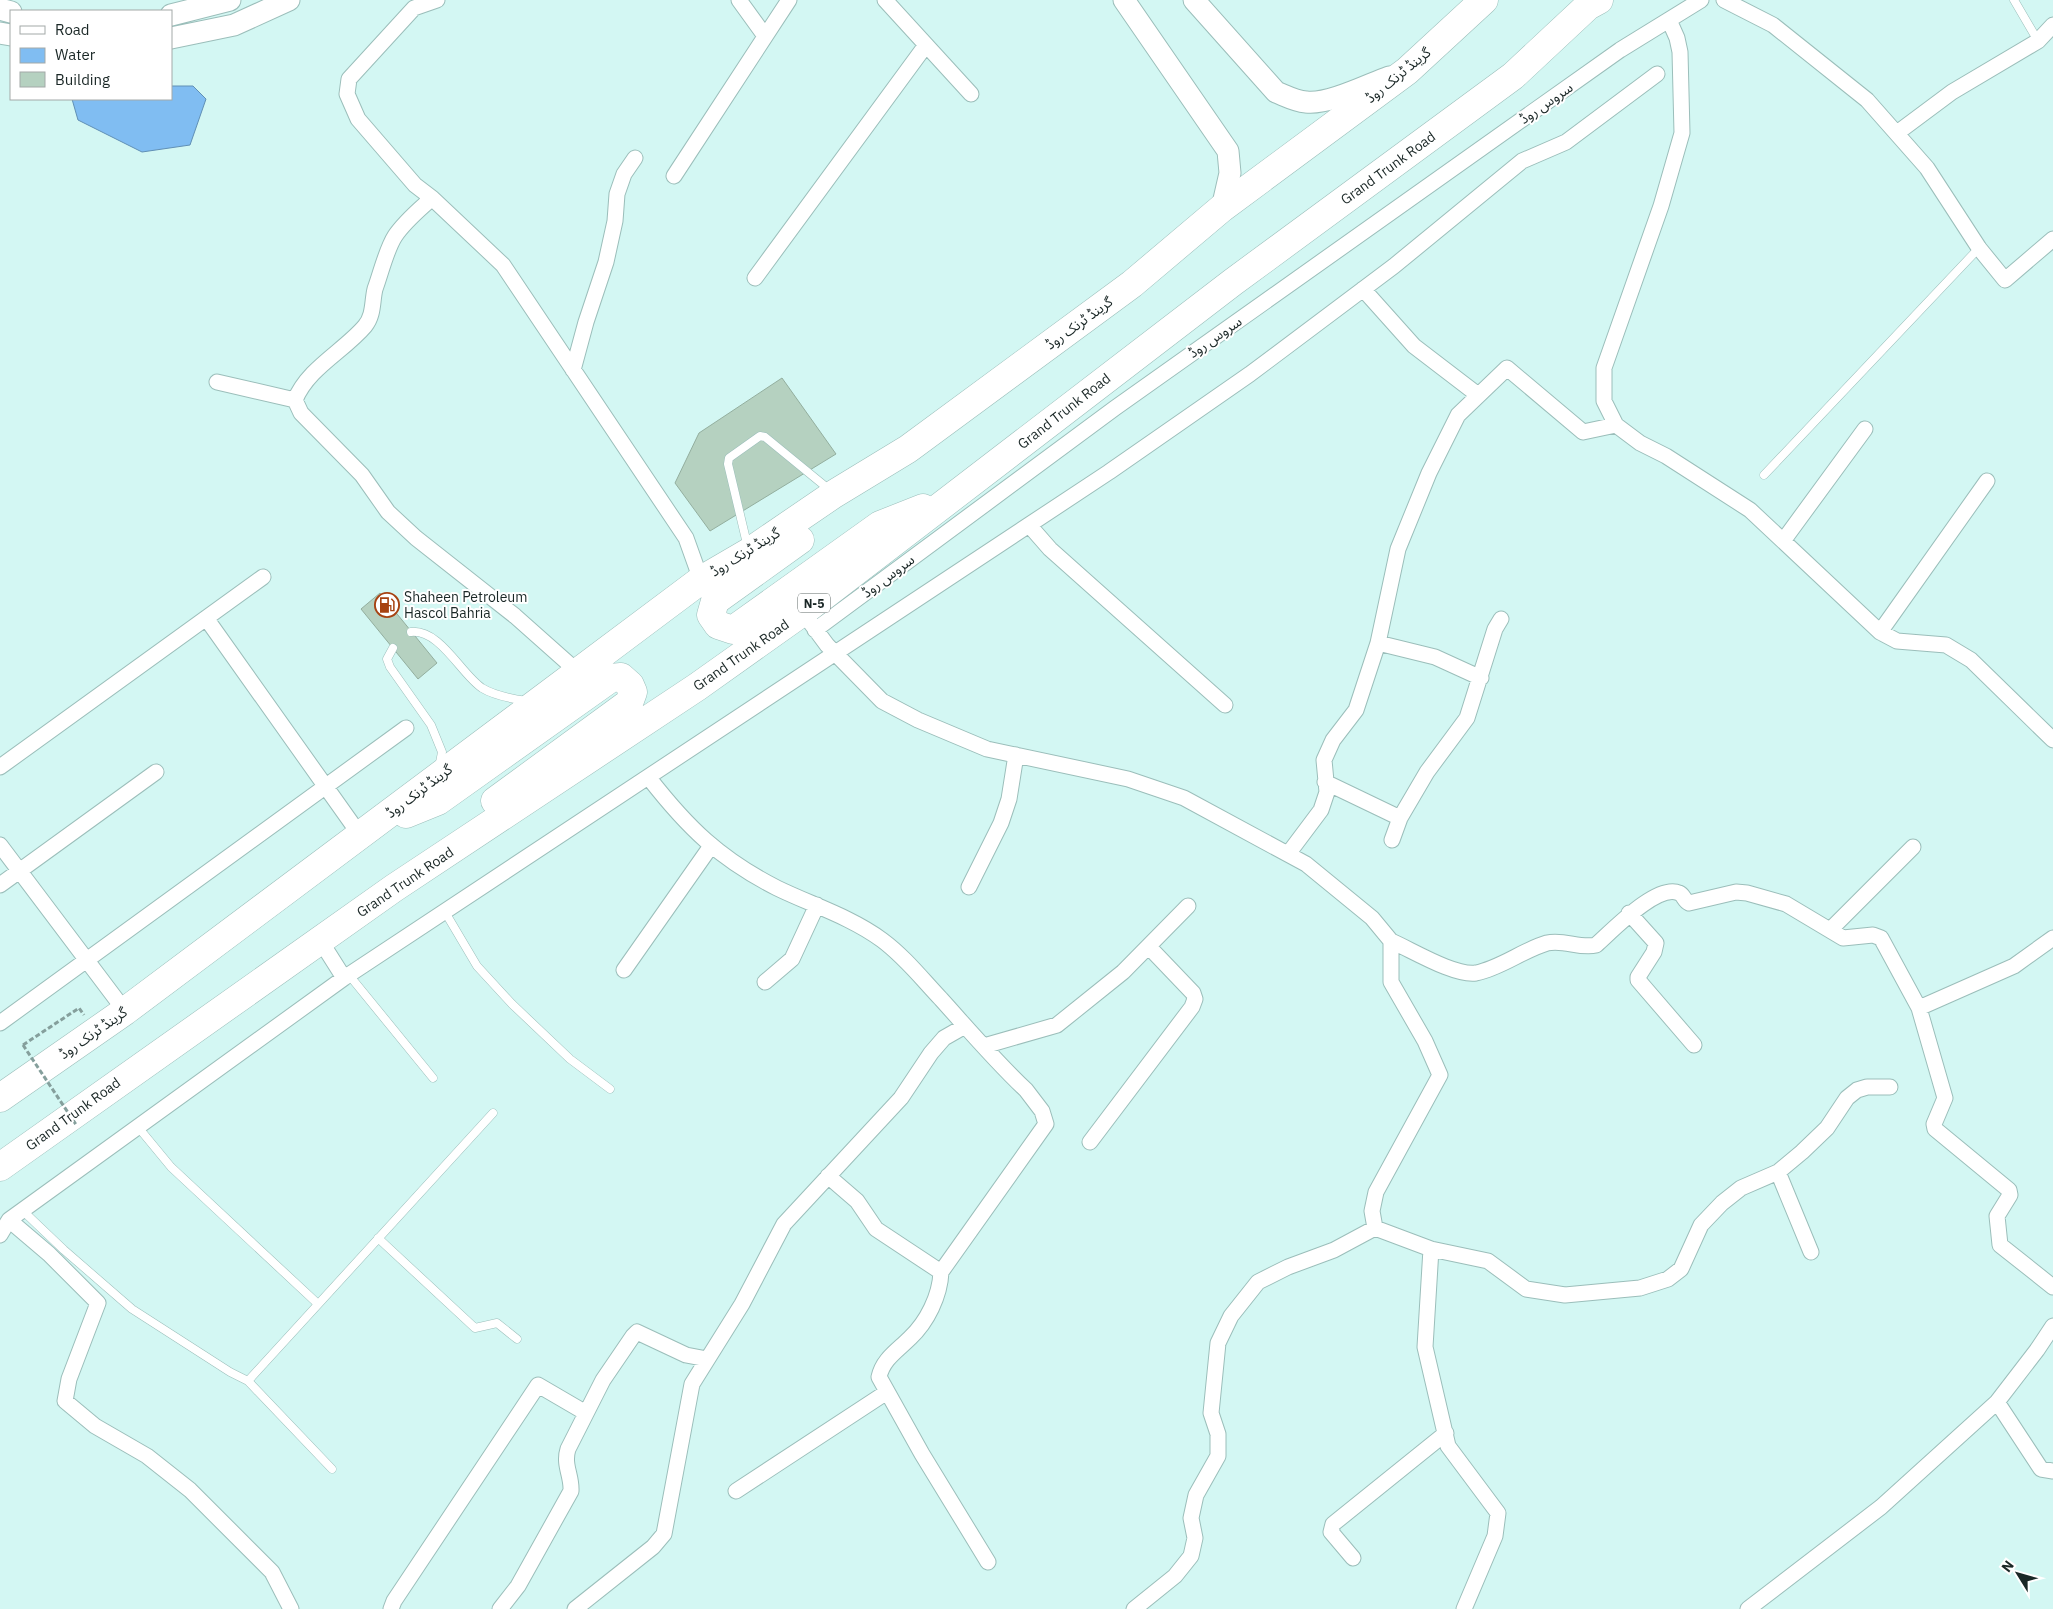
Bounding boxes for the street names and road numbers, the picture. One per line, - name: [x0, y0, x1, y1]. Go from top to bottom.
- street label: گرینڈ ٹرنک روڈ: [1362, 43, 1434, 107]
- street label: سروس روڈ: [1516, 78, 1576, 128]
- street label: Grand Trunk Road: [1337, 128, 1439, 208]
- street label: گرینڈ ٹرنک روڈ: [1042, 292, 1116, 353]
- street label: سروس روڈ: [1185, 312, 1245, 362]
- street label: Grand Trunk Road: [1014, 369, 1114, 453]
- street label: گرینڈ ٹرنک روڈ: [707, 523, 783, 580]
- street label: سروس روڈ: [858, 550, 918, 602]
- road number: N-5: [798, 594, 830, 612]
- street label: Grand Trunk Road: [690, 615, 792, 695]
- street label: گرینڈ ٹرنک روڈ: [382, 760, 456, 822]
- street label: Grand Trunk Road: [353, 843, 457, 921]
- street label: گرینڈ ٹرنک روڈ: [56, 1003, 131, 1063]
- street label: Grand Trunk Road: [22, 1074, 124, 1154]

